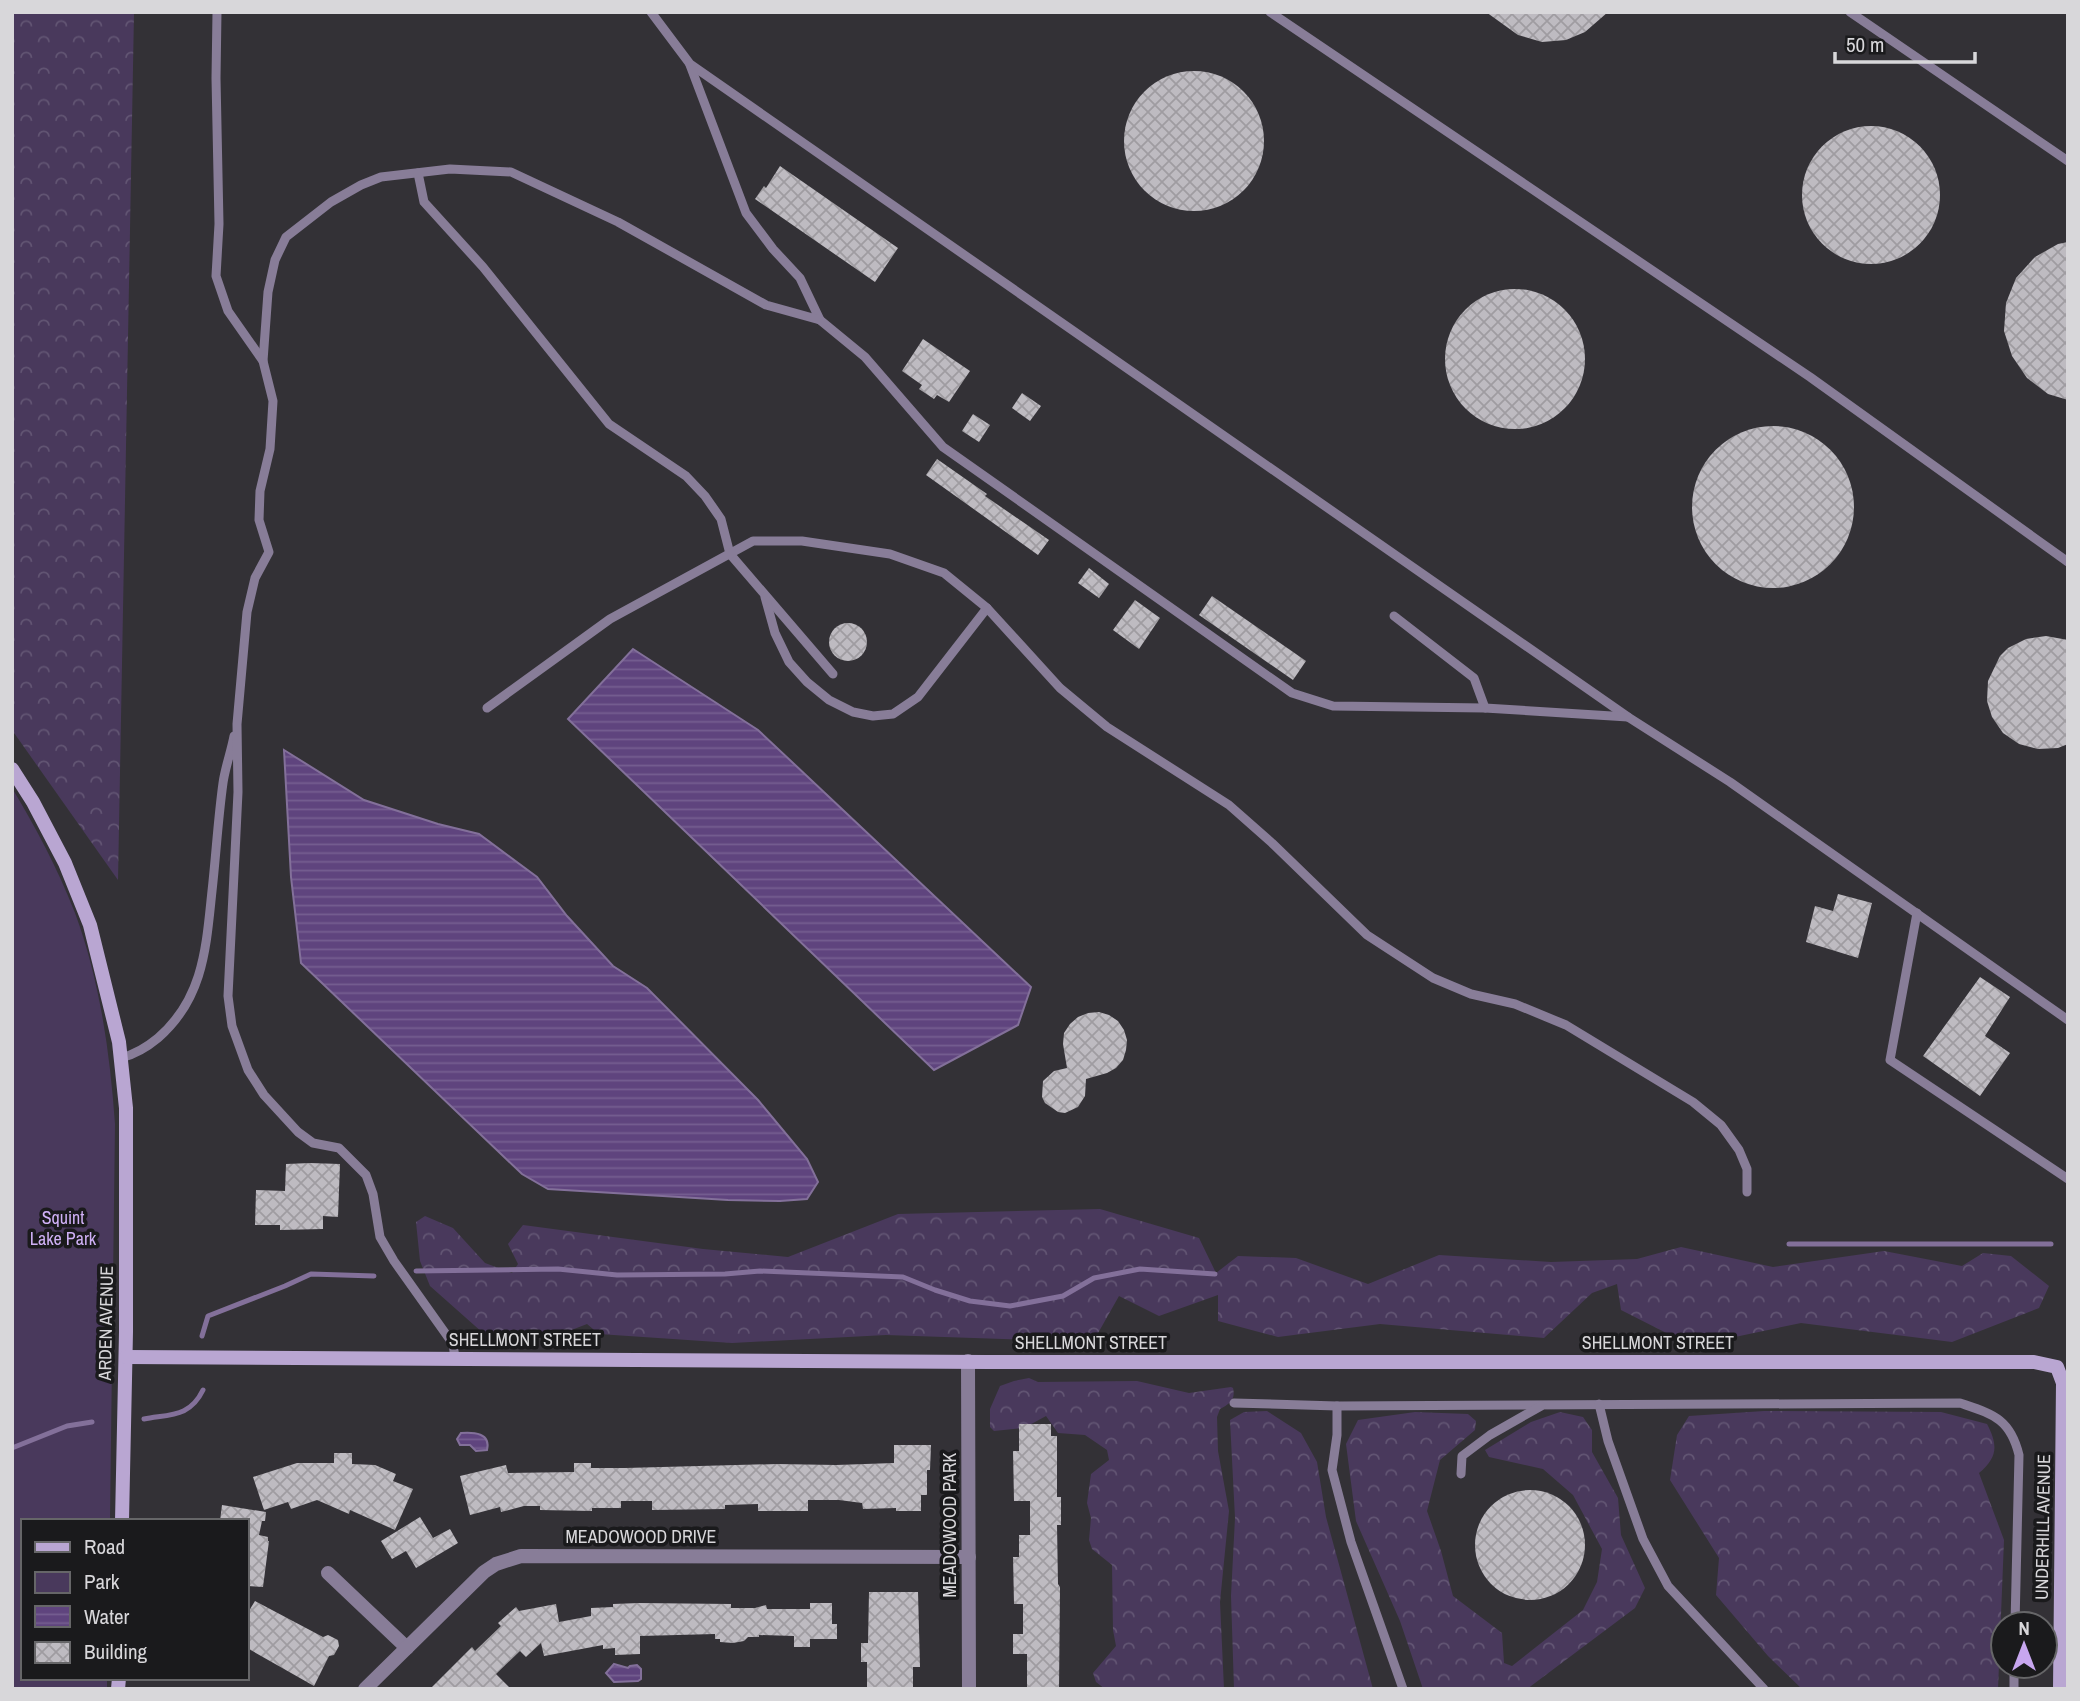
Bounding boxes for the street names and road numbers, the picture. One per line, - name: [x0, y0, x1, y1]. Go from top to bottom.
- street label: ARDEN AVENUE: [92, 1265, 119, 1381]
- street label: SHELLMONT STREET: [449, 1327, 601, 1352]
- street label: SHELLMONT STREET: [1015, 1330, 1167, 1355]
- street label: SHELLMONT STREET: [1582, 1330, 1734, 1355]
- street label: MEADOWOOD PARK: [937, 1452, 962, 1597]
- street label: UNDERHILL AVENUE: [2029, 1454, 2056, 1600]
- street label: MEADOWOOD DRIVE: [566, 1524, 716, 1549]

